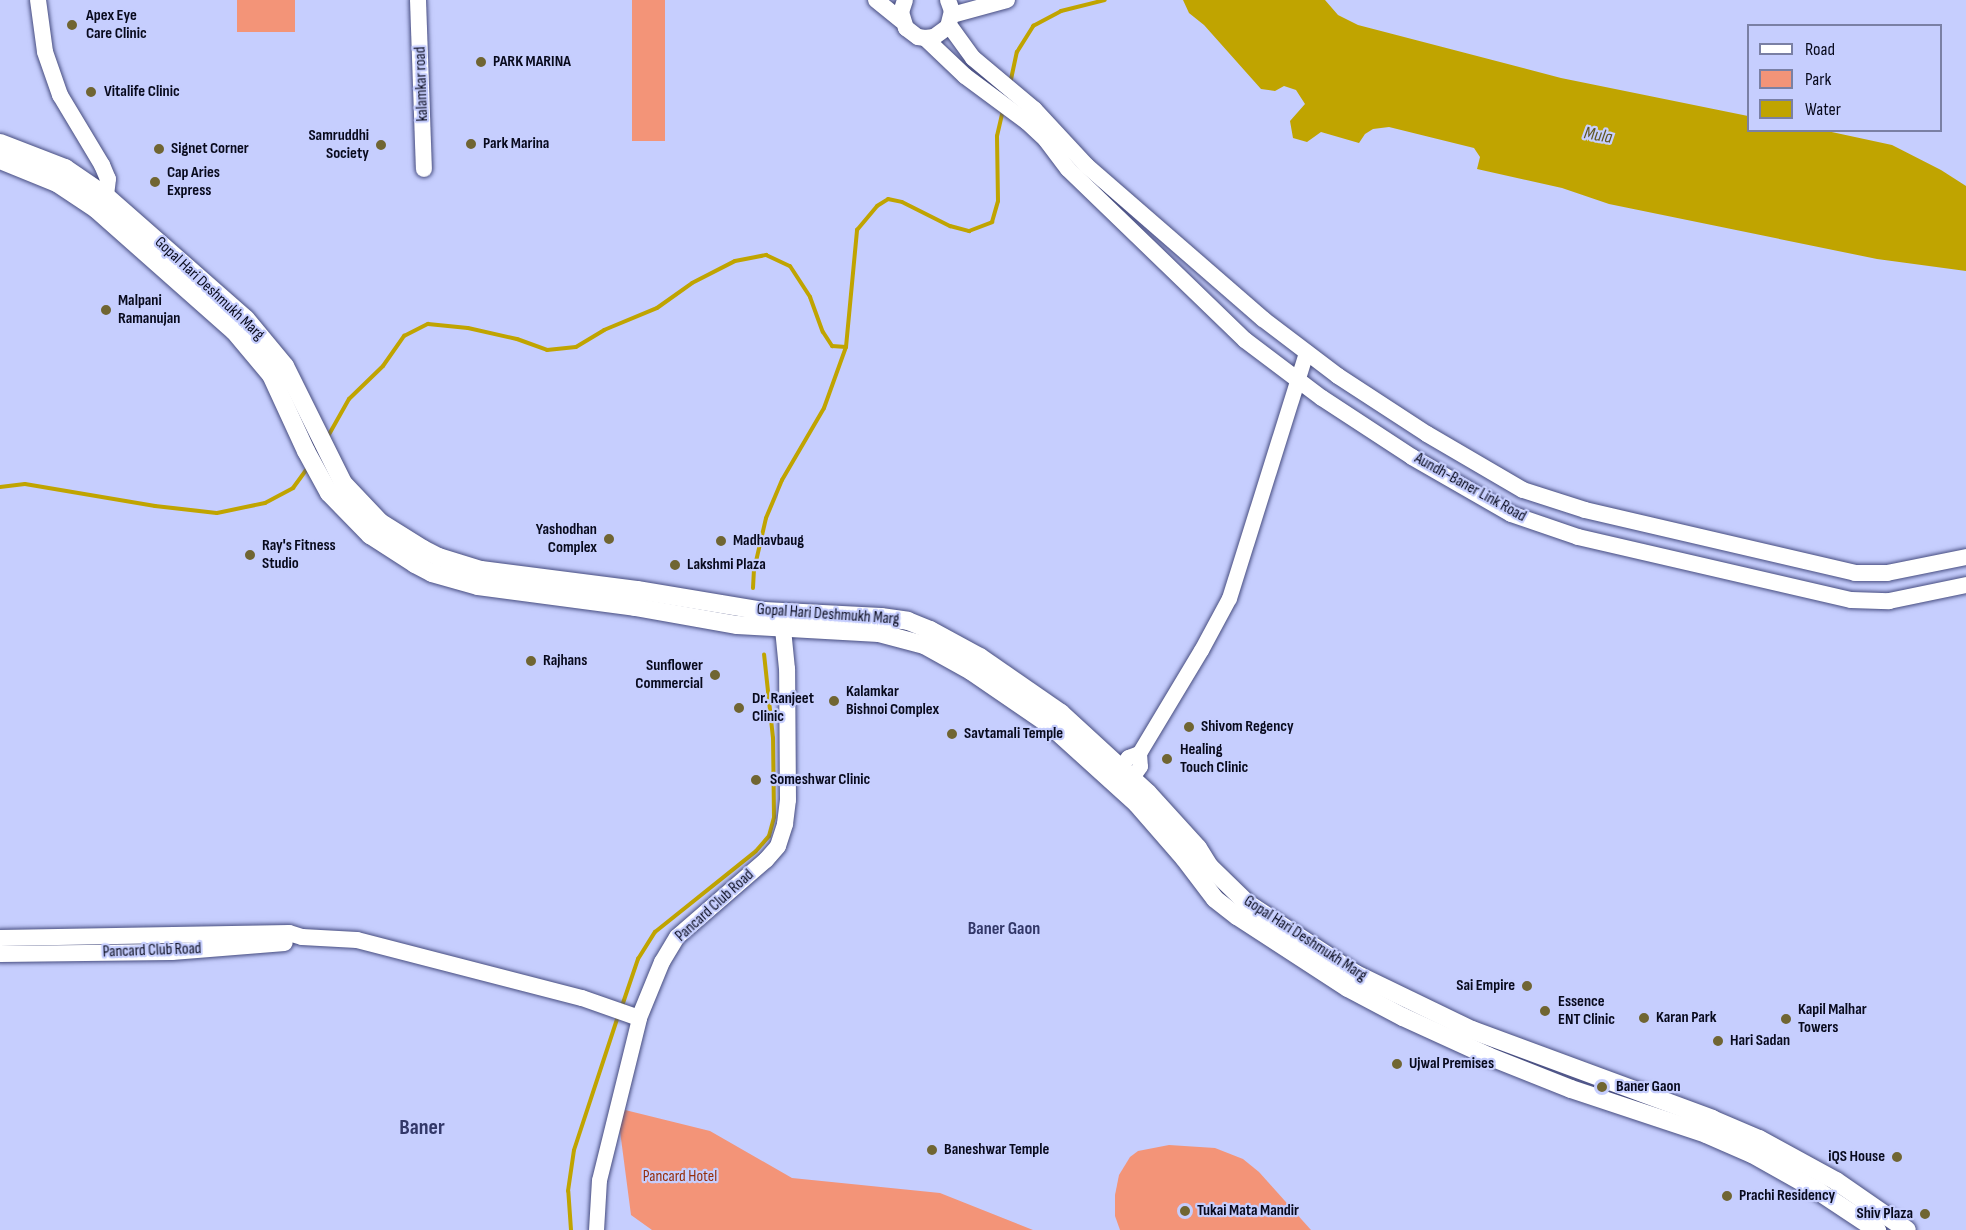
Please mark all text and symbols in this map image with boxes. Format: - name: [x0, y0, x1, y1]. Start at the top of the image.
- place label: Apex Eye Care Clinic: [86, 6, 147, 44]
- marker: Apex Eye Care Clinic: [63, 16, 81, 34]
- legend: [1747, 24, 1942, 132]
- text: Road: [1805, 39, 1835, 60]
- street label: kalamkar road: [411, 46, 433, 122]
- place label: PARK MARINA: [493, 52, 571, 72]
- marker: PARK MARINA: [474, 55, 488, 69]
- text: Park: [1805, 69, 1831, 90]
- place label: Vitalife Clinic: [104, 82, 180, 102]
- marker: Vitalife Clinic: [82, 83, 100, 101]
- text: Water: [1805, 99, 1841, 120]
- water label: Mula: [1582, 123, 1614, 149]
- place label: Samruddhi Society: [308, 126, 369, 164]
- place label: Park Marina: [483, 134, 549, 154]
- marker: Park Marina: [464, 137, 478, 151]
- marker: Samruddhi Society: [374, 138, 388, 152]
- place label: Signet Corner: [171, 139, 249, 159]
- marker: Signet Corner: [152, 142, 166, 156]
- place label: Cap Aries Express: [167, 163, 220, 201]
- marker: Cap Aries Express: [148, 175, 162, 189]
- street label: Gopal Hari Deshmukh Marg: [150, 233, 268, 345]
- place label: Malpani Ramanujan: [118, 291, 180, 329]
- marker: Malpani Ramanujan: [99, 303, 113, 317]
- street label: Aundh-Baner Link Road: [1411, 449, 1529, 527]
- place label: Yashodhan Complex: [536, 520, 597, 558]
- place label: Madhavbaug: [733, 531, 804, 551]
- marker: Yashodhan Complex: [602, 532, 616, 546]
- marker: Madhavbaug: [714, 534, 728, 548]
- place label: Ray's Fitness Studio: [262, 536, 336, 574]
- marker: Ray's Fitness Studio: [243, 548, 257, 562]
- place label: Lakshmi Plaza: [687, 555, 766, 575]
- marker: Lakshmi Plaza: [668, 558, 682, 572]
- street label: Gopal Hari Deshmukh Marg: [756, 600, 900, 630]
- place label: Rajhans: [543, 651, 587, 671]
- marker: Rajhans: [524, 654, 538, 668]
- place label: Sunflower Commercial: [635, 656, 703, 694]
- marker: Sunflower Commercial: [708, 668, 722, 682]
- place label: Kalamkar Bishnoi Complex: [846, 682, 939, 720]
- place label: Dr. Ranjeet Clinic: [752, 689, 814, 727]
- marker: Kalamkar Bishnoi Complex: [827, 694, 841, 708]
- marker: Dr. Ranjeet Clinic: [730, 699, 748, 717]
- place label: Shivom Regency: [1201, 717, 1294, 737]
- marker: Shivom Regency: [1182, 720, 1196, 734]
- place label: Savtamali Temple: [964, 724, 1063, 744]
- marker: Savtamali Temple: [945, 727, 959, 741]
- place label: Healing Touch Clinic: [1180, 740, 1248, 778]
- marker: Healing Touch Clinic: [1158, 750, 1176, 768]
- place label: Someshwar Clinic: [770, 770, 870, 790]
- marker: Someshwar Clinic: [747, 771, 765, 789]
- street label: Pancard Club Road: [672, 866, 758, 946]
- street label: Gopal Hari Deshmukh Marg: [1240, 892, 1370, 986]
- district label: Baner Gaon: [968, 918, 1040, 940]
- street label: Pancard Club Road: [102, 940, 202, 962]
- place label: Sai Empire: [1456, 976, 1515, 996]
- marker: Sai Empire: [1520, 979, 1534, 993]
- place label: Essence ENT Clinic: [1558, 992, 1615, 1030]
- place label: Kapil Malhar Towers: [1798, 1000, 1867, 1038]
- marker: Essence ENT Clinic: [1536, 1002, 1554, 1020]
- place label: Karan Park: [1656, 1008, 1716, 1028]
- marker: Karan Park: [1637, 1011, 1651, 1025]
- marker: Kapil Malhar Towers: [1779, 1012, 1793, 1026]
- place label: Hari Sadan: [1730, 1031, 1790, 1051]
- marker: Hari Sadan: [1711, 1034, 1725, 1048]
- place label: Ujwal Premises: [1409, 1054, 1494, 1074]
- marker: Ujwal Premises: [1390, 1057, 1404, 1071]
- place label: Baner Gaon: [1616, 1077, 1681, 1097]
- marker: Baner Gaon: [1593, 1078, 1611, 1096]
- district label: Baner: [399, 1115, 445, 1141]
- place label: Baneshwar Temple: [944, 1140, 1049, 1160]
- marker: Baneshwar Temple: [925, 1143, 939, 1157]
- place label: iQS House: [1828, 1147, 1885, 1167]
- marker: iQS House: [1890, 1150, 1904, 1164]
- park label: Pancard Hotel: [643, 1167, 717, 1187]
- place label: Prachi Residency: [1739, 1186, 1835, 1206]
- marker: Prachi Residency: [1720, 1189, 1734, 1203]
- place label: Tukai Mata Mandir: [1197, 1201, 1299, 1221]
- marker: Tukai Mata Mandir: [1178, 1204, 1192, 1218]
- place label: Shiv Plaza: [1857, 1204, 1913, 1224]
- marker: Shiv Plaza: [1918, 1207, 1932, 1221]

